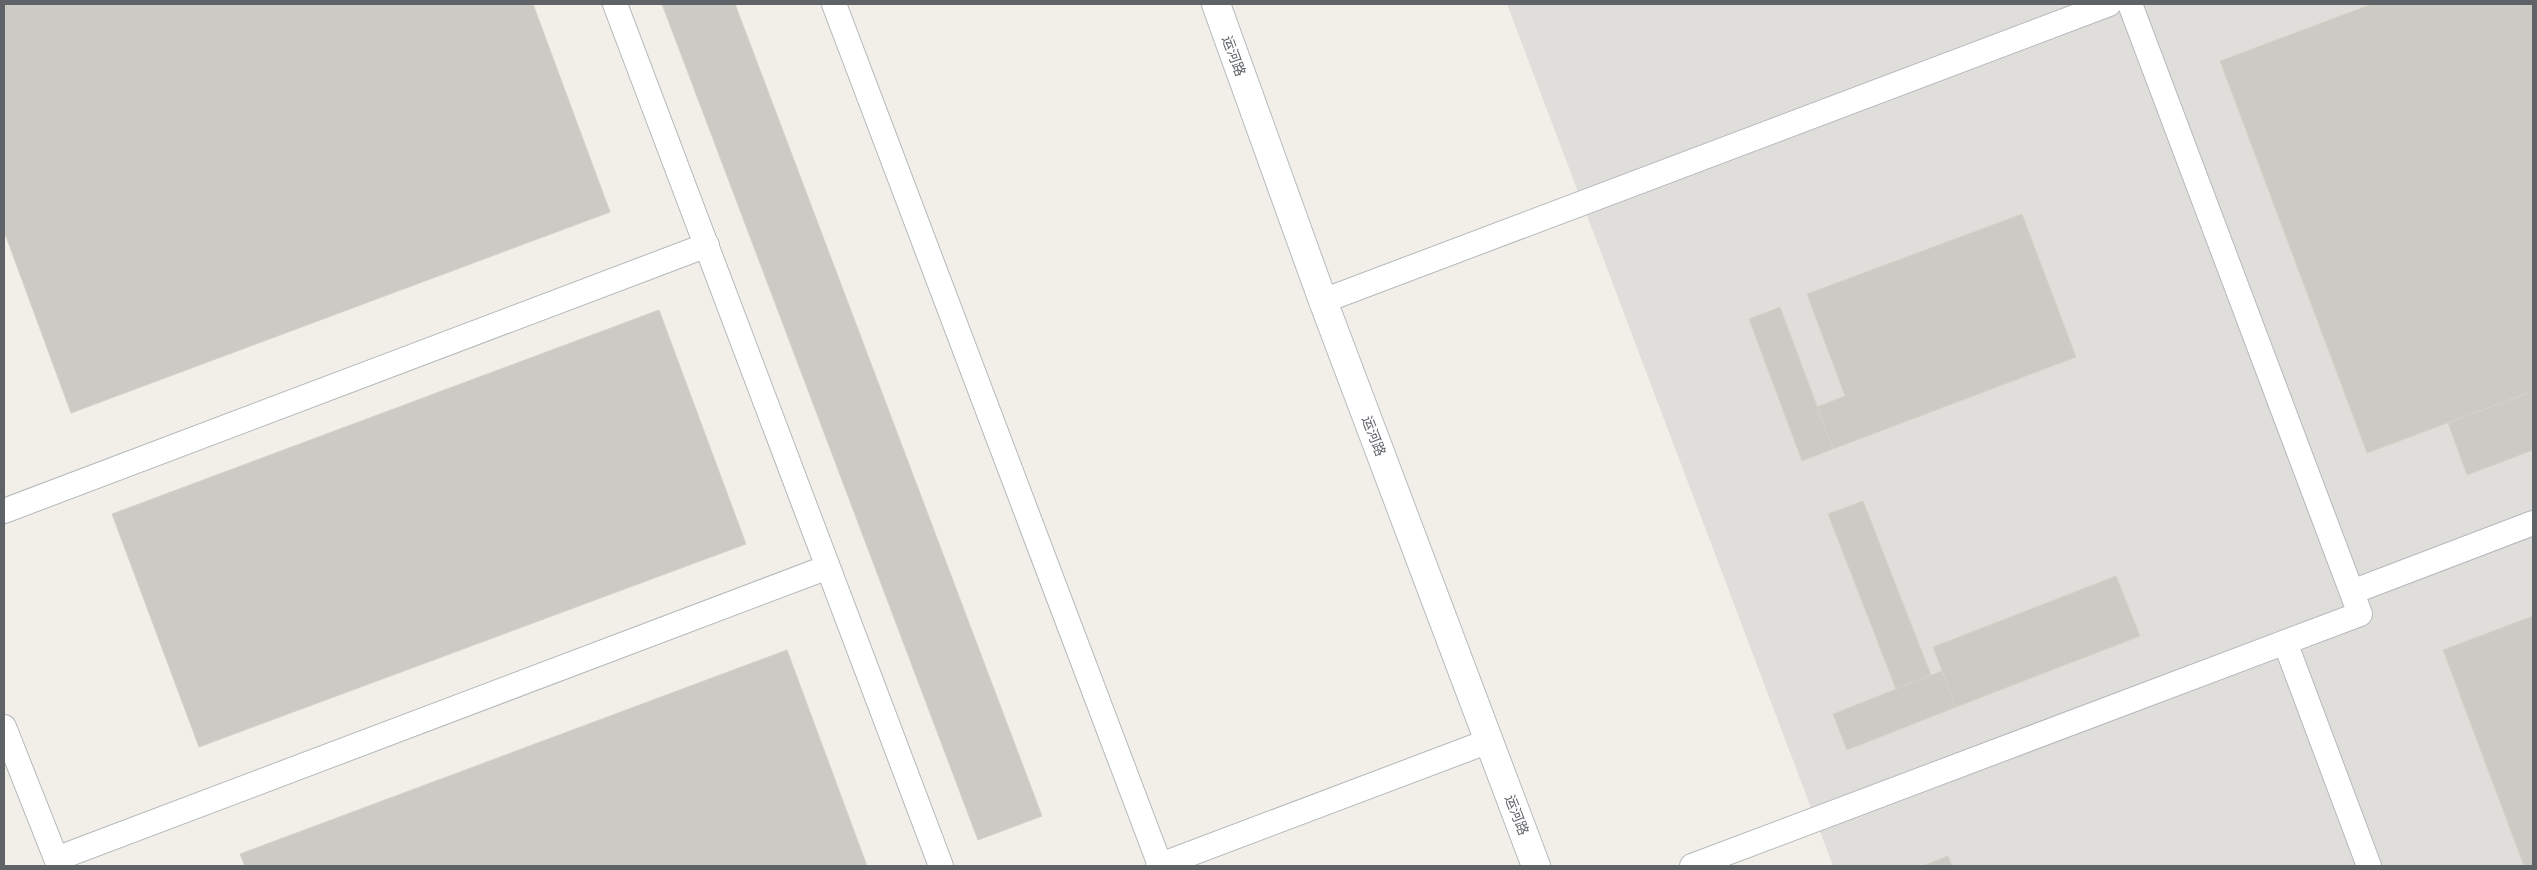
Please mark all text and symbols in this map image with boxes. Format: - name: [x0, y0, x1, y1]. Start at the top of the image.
- street label: 运河路: [1217, 33, 1250, 79]
- street label: 运河路: [1357, 413, 1390, 459]
- street label: 运河路: [1500, 792, 1533, 838]

